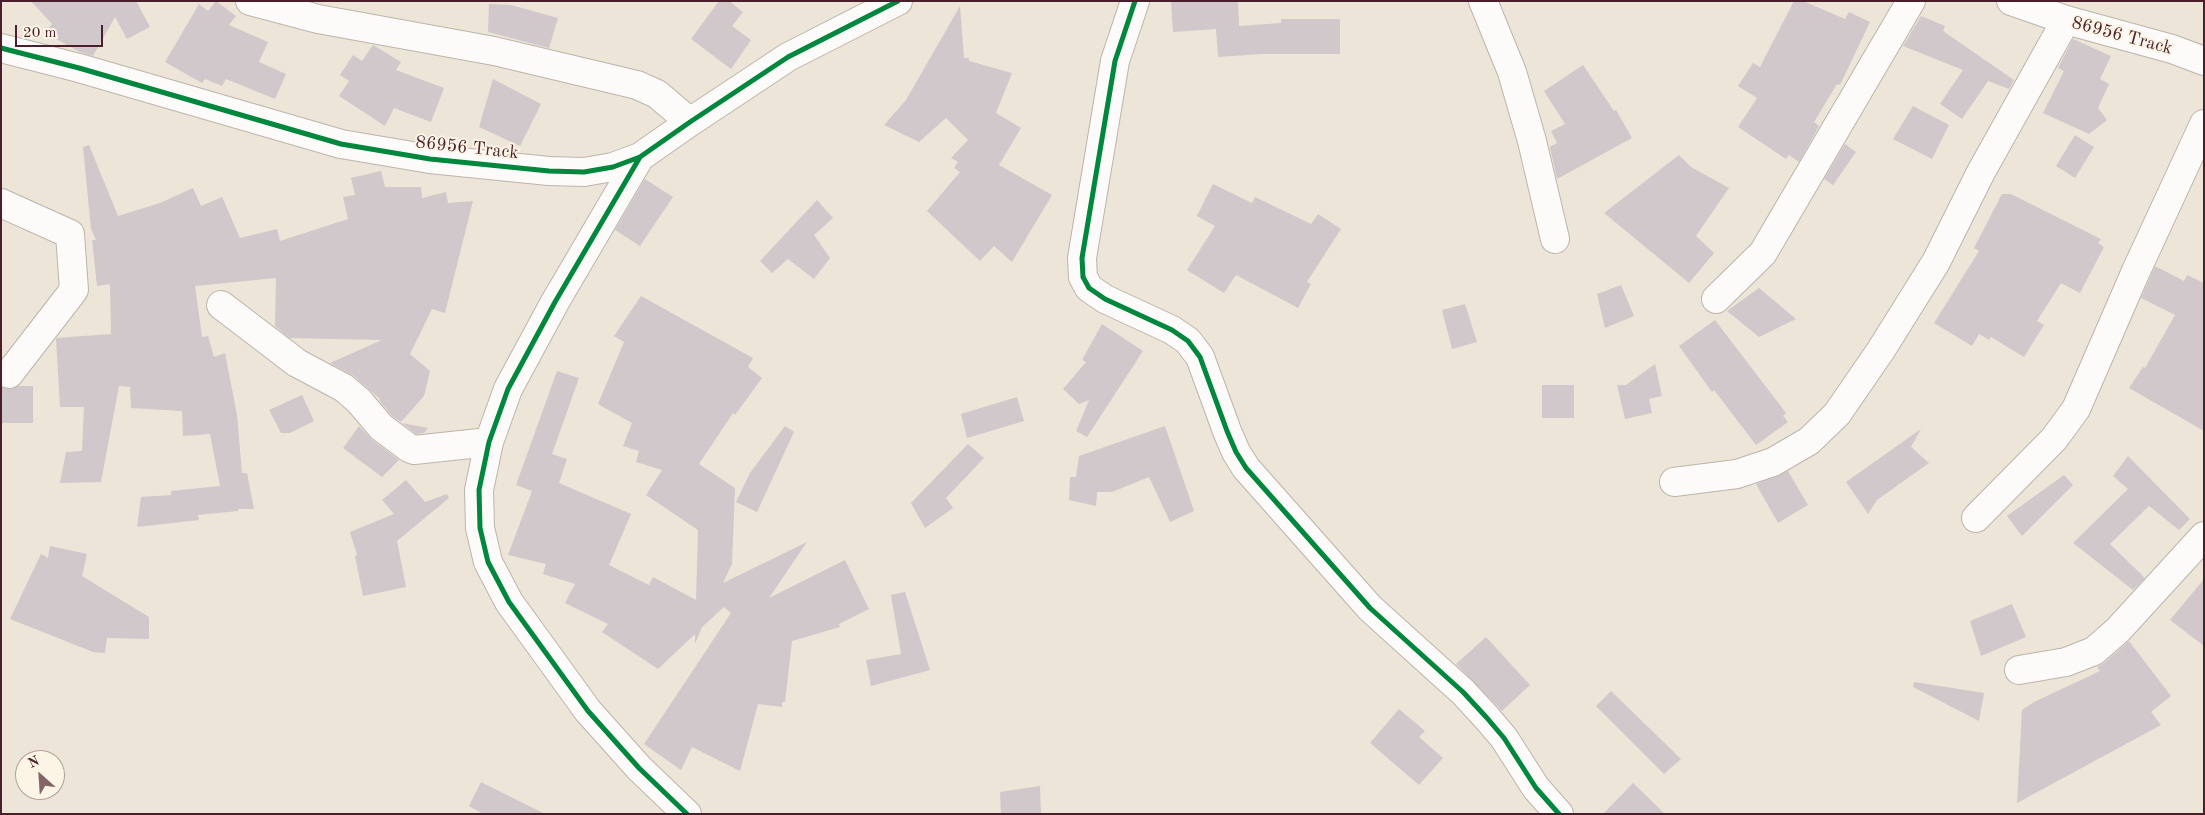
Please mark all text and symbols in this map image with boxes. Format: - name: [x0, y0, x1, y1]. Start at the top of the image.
- street label: 86956 Track: [2069, 12, 2175, 60]
- scale bar: [18, 15, 105, 47]
- text: 20 m: [23, 26, 57, 41]
- street label: 86956 Track: [414, 132, 520, 164]
- north arrow: [15, 750, 65, 800]
- text: N: [26, 754, 42, 771]

